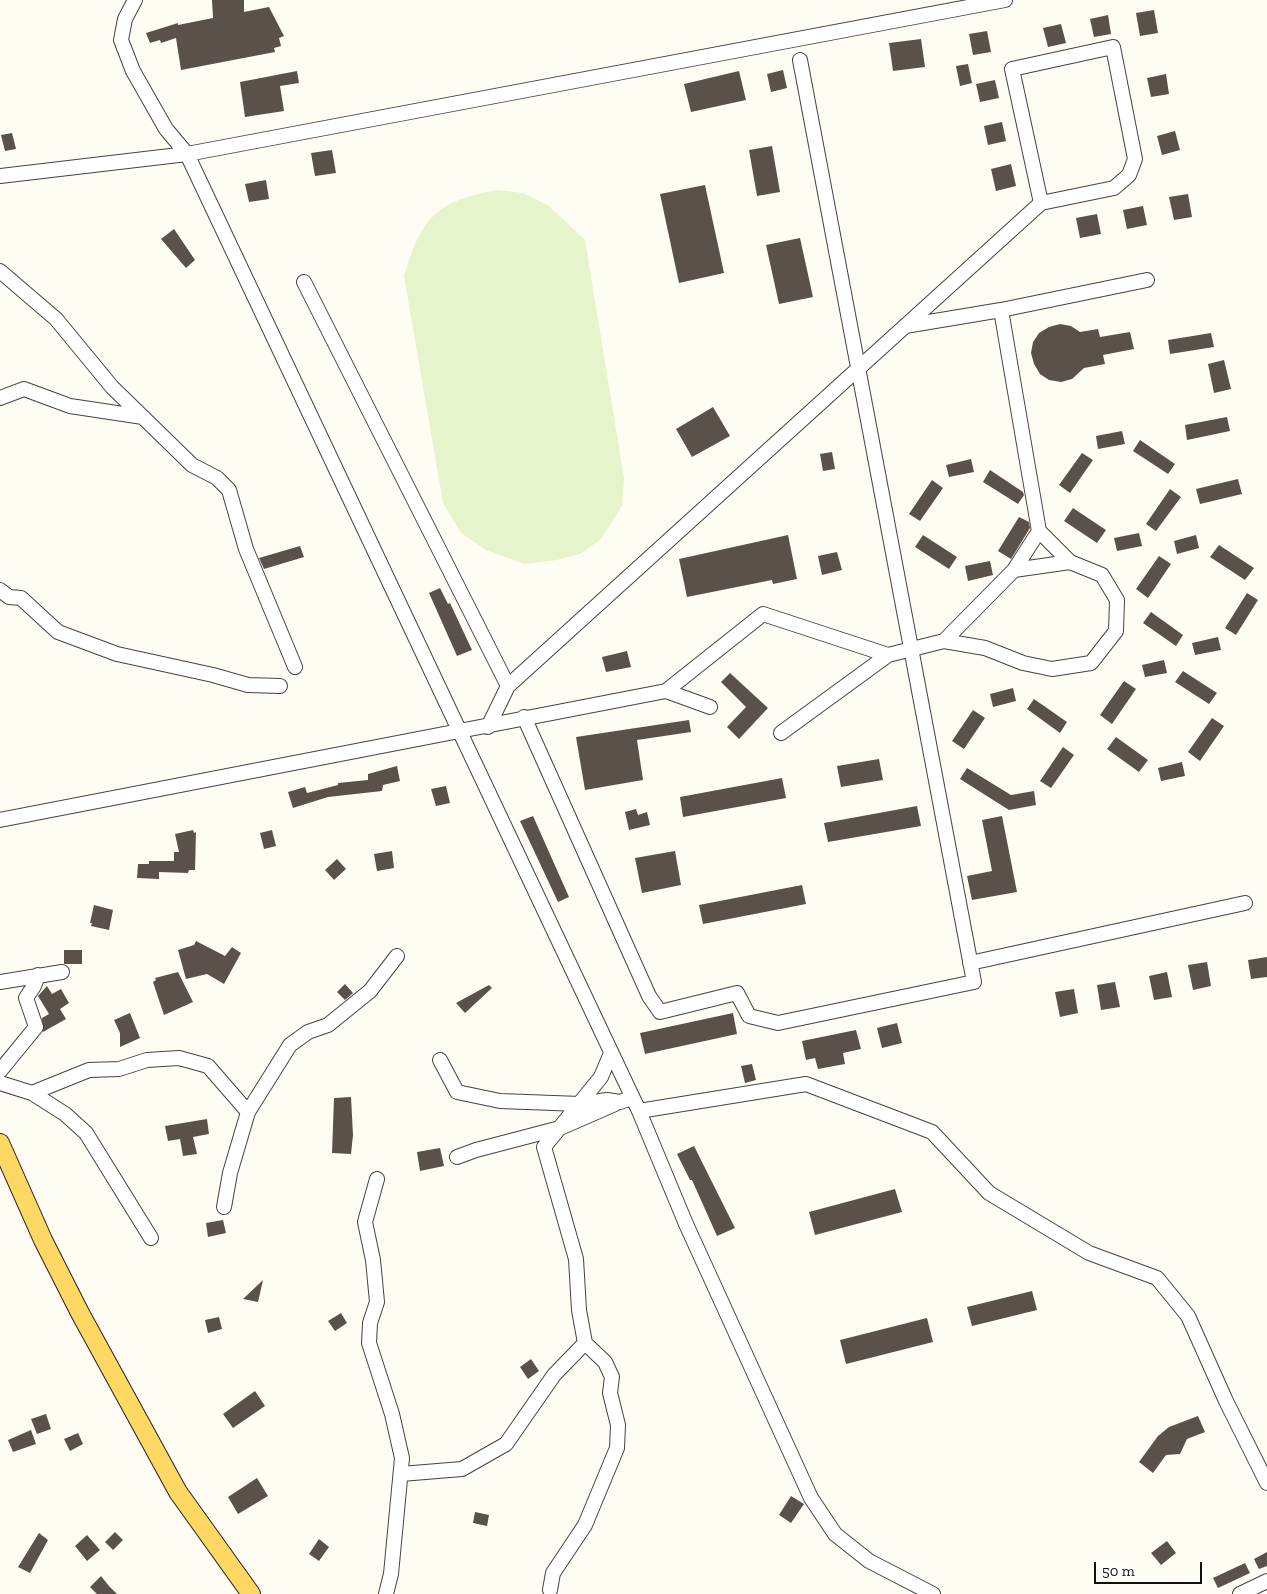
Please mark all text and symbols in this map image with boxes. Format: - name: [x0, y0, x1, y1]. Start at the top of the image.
- scale bar: [1097, 1552, 1204, 1584]
- text: 50 m: [1102, 1562, 1135, 1580]

